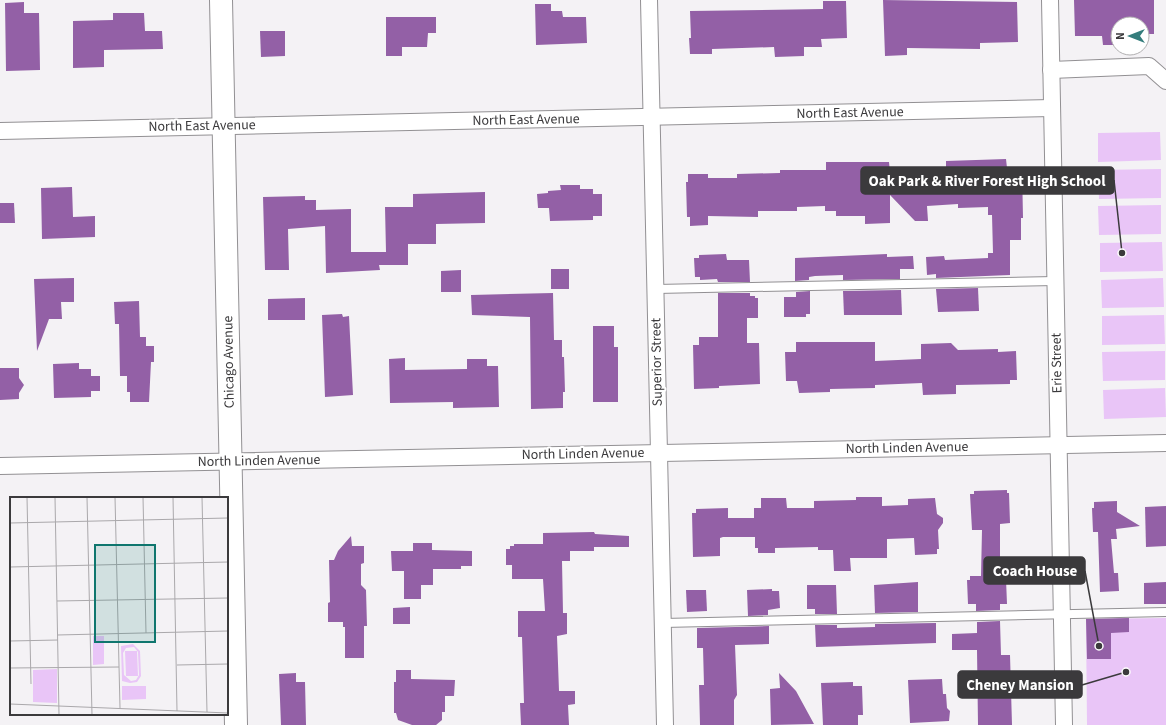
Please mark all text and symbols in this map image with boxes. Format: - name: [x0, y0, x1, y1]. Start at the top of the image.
- north arrow: [1110, 16, 1150, 56]
- text: N: [1113, 32, 1128, 40]
- street label: North East Avenue: [796, 102, 904, 124]
- street label: North East Avenue: [472, 109, 580, 131]
- street label: North East Avenue: [148, 115, 256, 137]
- callout: Oak Park & River Forest High School: [861, 167, 1114, 194]
- text: Oak Park & River Forest High School: [868, 171, 1106, 192]
- street label: Chicago Avenue: [218, 315, 240, 409]
- street label: Superior Street: [646, 317, 668, 406]
- street label: Erie Street: [1046, 332, 1068, 393]
- street label: North Linden Avenue: [845, 437, 969, 459]
- street label: North Linden Avenue: [521, 443, 645, 465]
- street label: North Linden Avenue: [197, 450, 321, 472]
- inset map: [10, 497, 228, 715]
- callout: Coach House: [984, 557, 1085, 584]
- text: Coach House: [993, 561, 1078, 582]
- callout: Cheney Mansion: [958, 671, 1082, 698]
- text: Cheney Mansion: [966, 675, 1074, 696]

